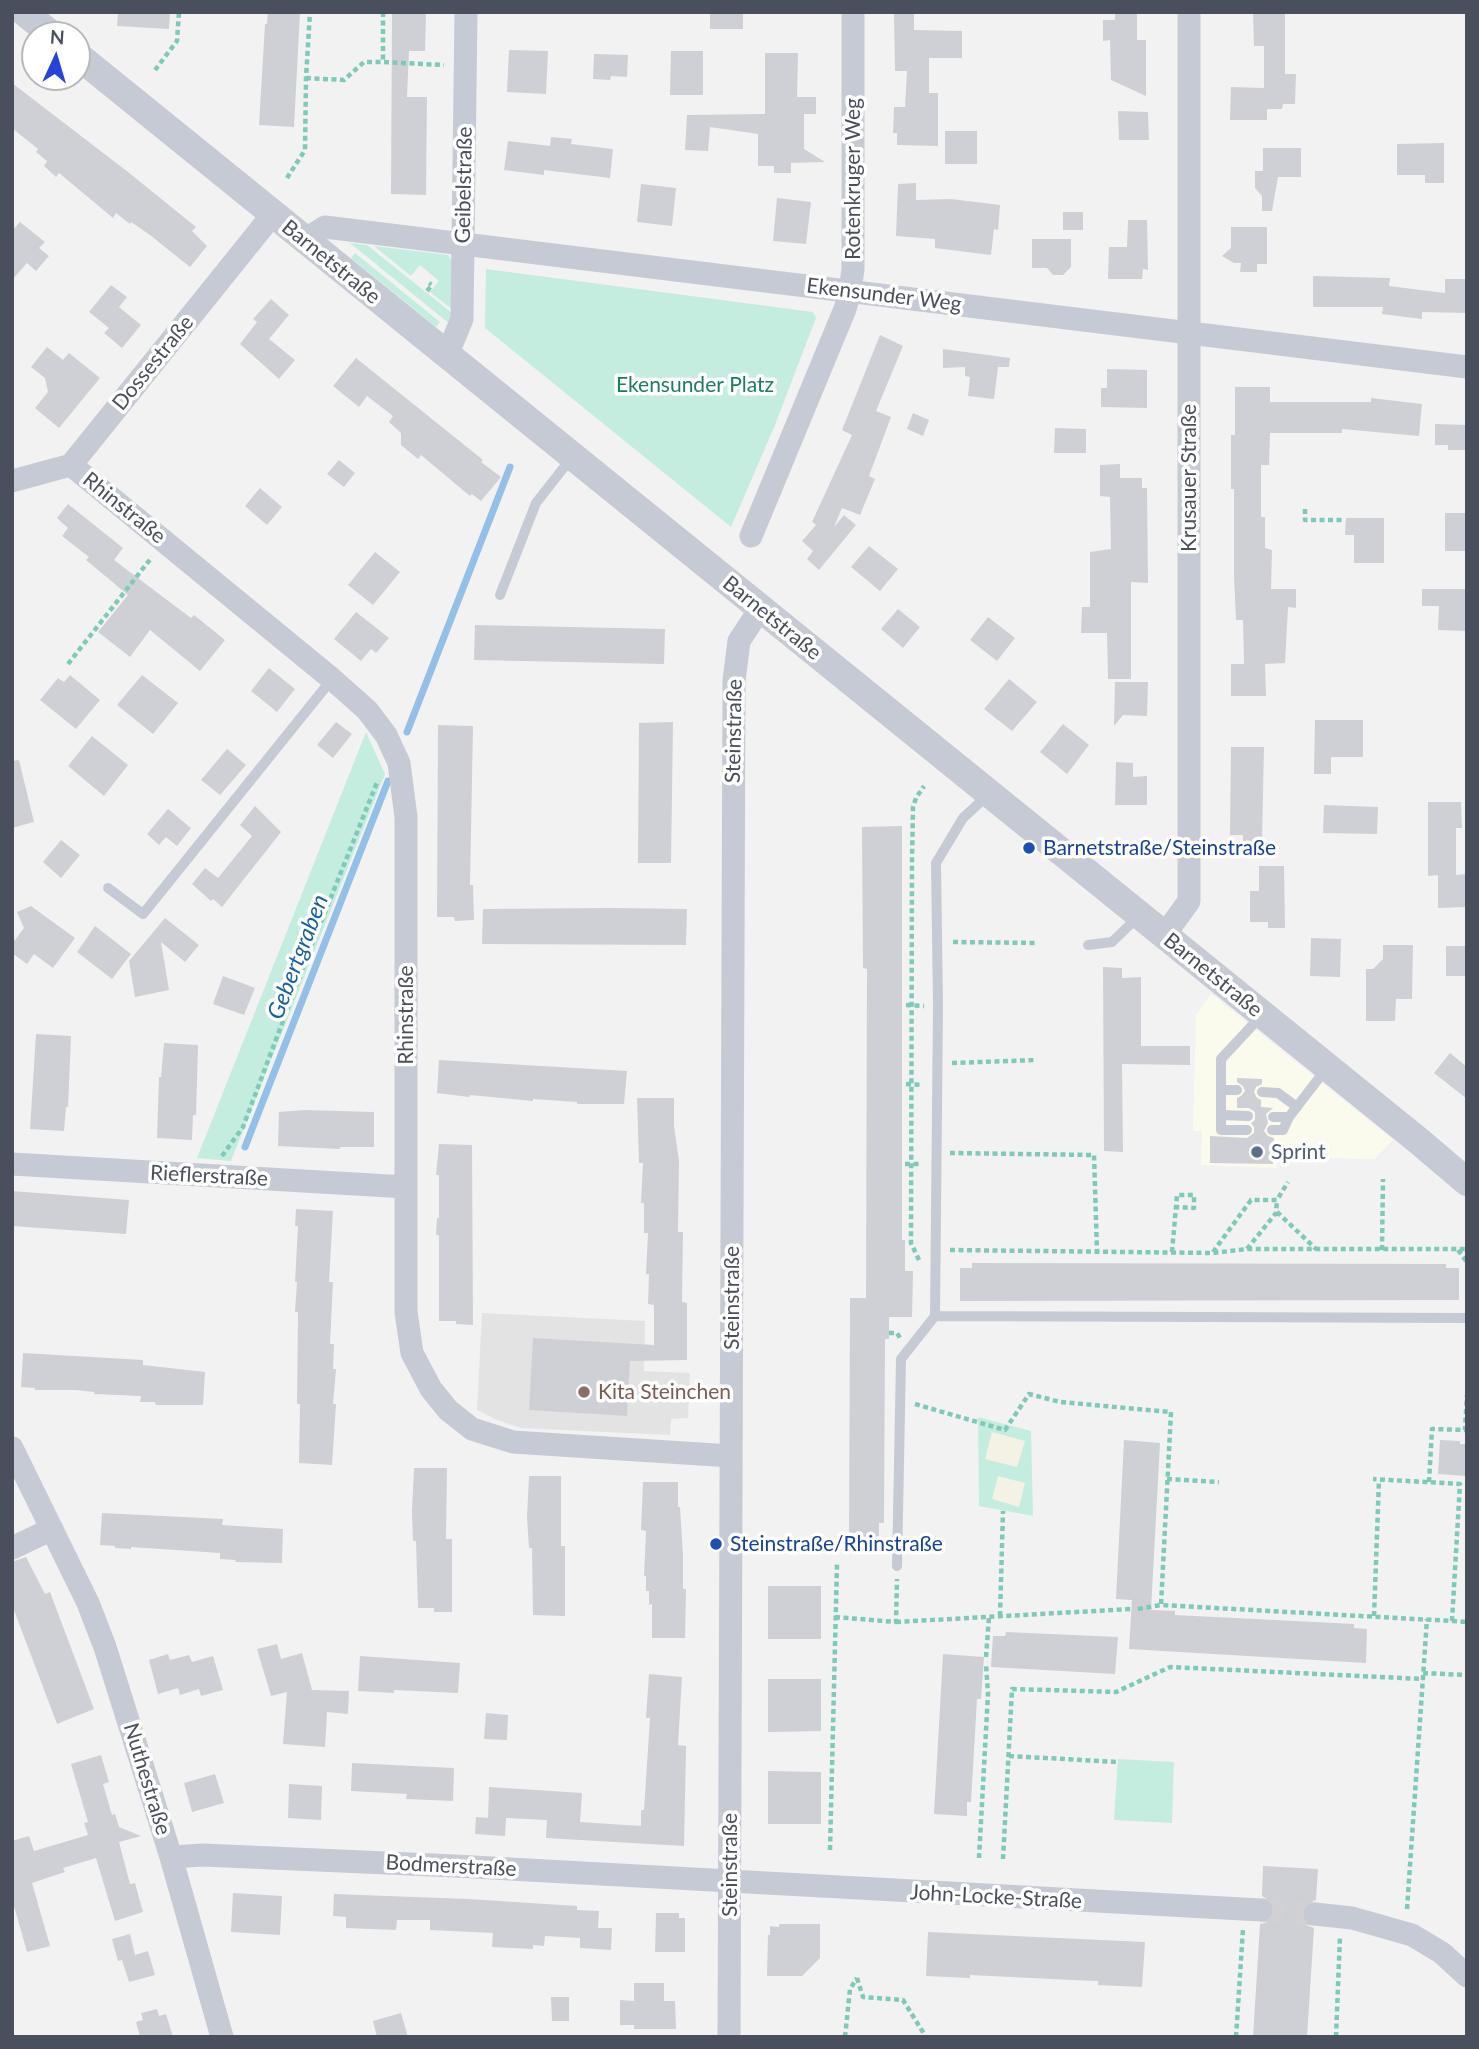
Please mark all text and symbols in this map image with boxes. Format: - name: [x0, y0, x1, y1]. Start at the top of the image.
- north arrow: [21, 21, 91, 91]
- text: N: [49, 25, 65, 49]
- street label: Rotenkruger Weg: [840, 98, 866, 260]
- street label: Geibelstraße: [450, 126, 478, 244]
- street label: Barnetstraße: [277, 215, 385, 309]
- street label: Ekensunder Weg: [805, 273, 963, 317]
- street label: Dossestraße: [107, 310, 199, 416]
- park label: Ekensunder Platz: [616, 372, 774, 398]
- street label: Krusauer Straße: [1176, 404, 1202, 552]
- street label: Rhinstraße: [77, 467, 171, 549]
- street label: Barnetstraße: [718, 571, 826, 665]
- street label: Steinstraße: [720, 679, 748, 783]
- place label: Barnetstraße/Steinstraße: [1043, 835, 1276, 861]
- marker: Barnetstraße/Steinstraße: [1021, 840, 1037, 856]
- water label: Gebertgraben: [262, 891, 334, 1023]
- street label: Barnetstraße: [1159, 928, 1267, 1022]
- street label: Rhinstraße: [393, 965, 419, 1065]
- place label: Sprint: [1271, 1139, 1326, 1165]
- marker: Sprint: [1249, 1144, 1265, 1160]
- street label: Rieflerstraße: [149, 1160, 269, 1192]
- street label: Steinstraße: [719, 1246, 745, 1350]
- place label: Kita Steinchen: [598, 1379, 731, 1405]
- marker: Kita Steinchen: [576, 1384, 592, 1400]
- place label: Steinstraße/Rhinstraße: [730, 1531, 943, 1557]
- marker: Steinstraße/Rhinstraße: [708, 1536, 724, 1552]
- street label: Nuthestraße: [118, 1720, 176, 1838]
- street label: Steinstraße: [717, 1813, 743, 1917]
- street label: Bodmerstraße: [385, 1850, 517, 1882]
- street label: John-Locke-Straße: [909, 1880, 1083, 1914]

